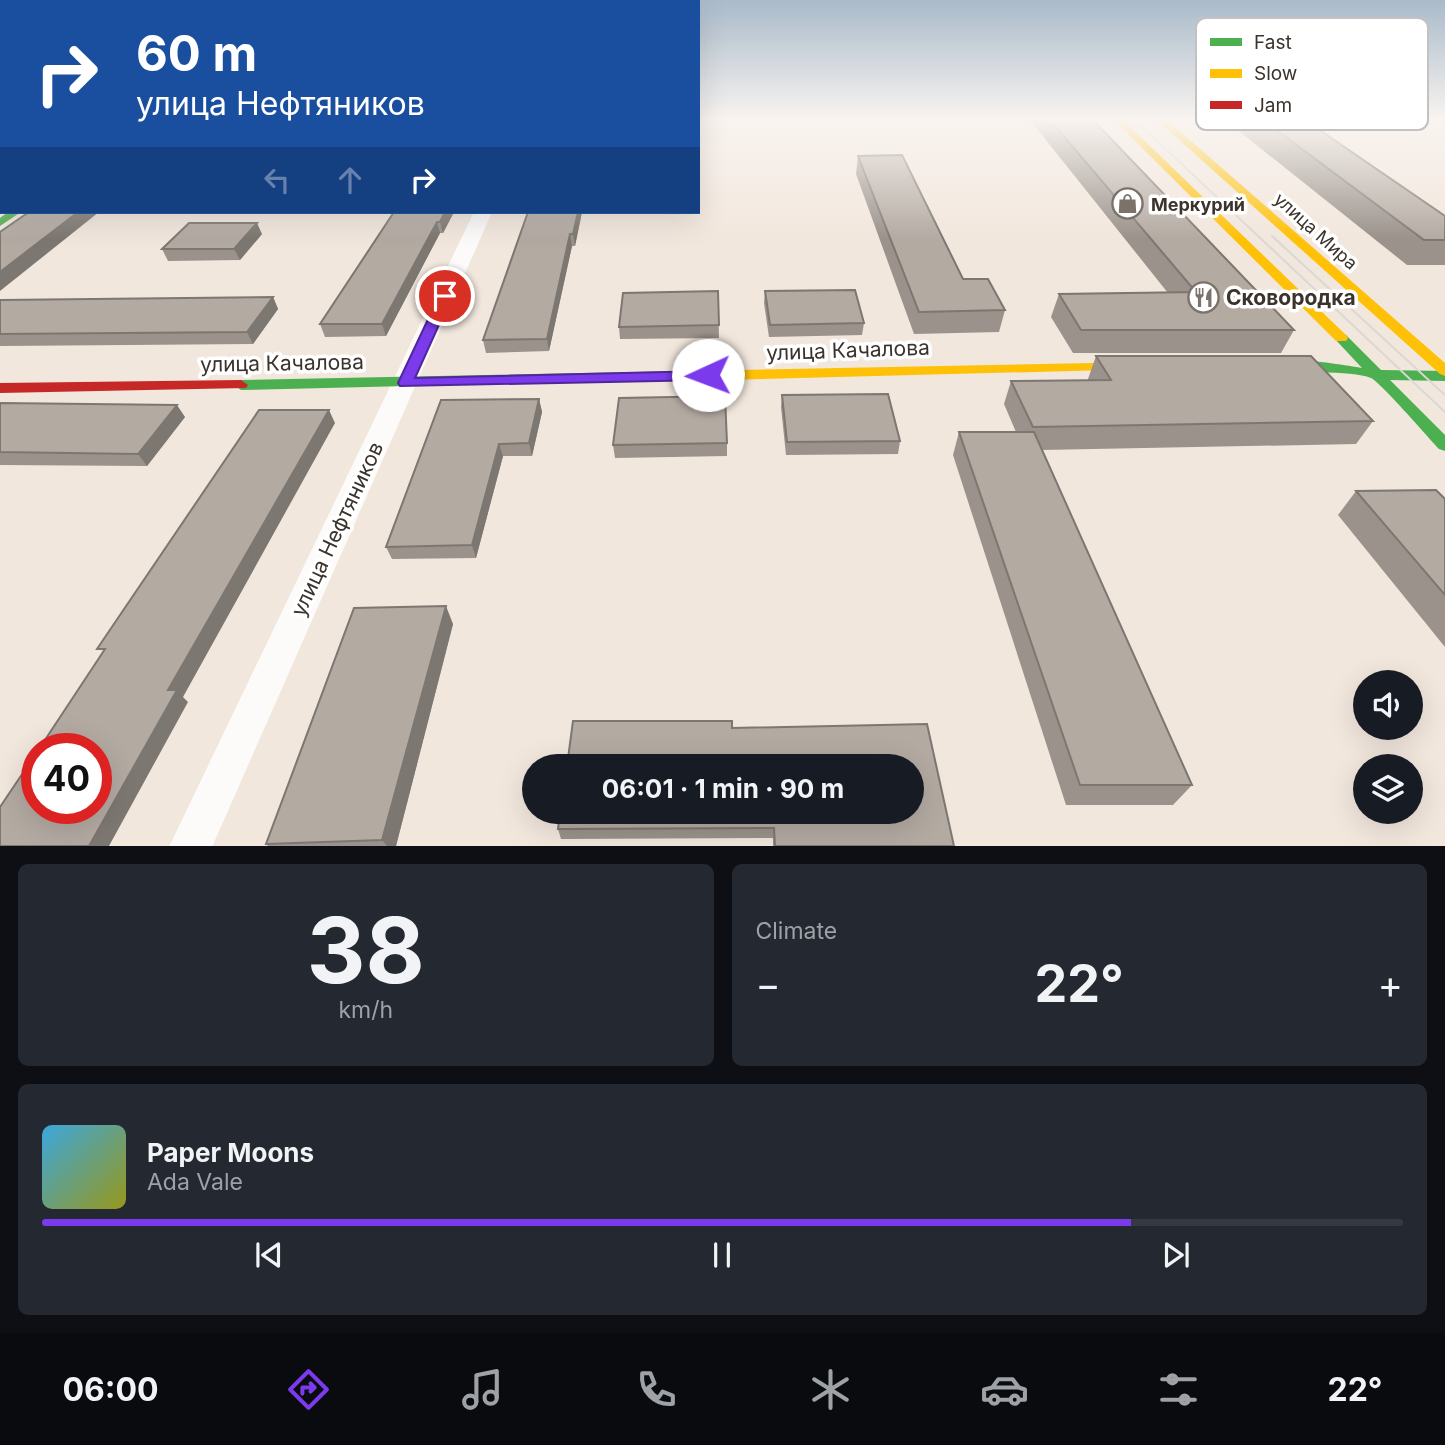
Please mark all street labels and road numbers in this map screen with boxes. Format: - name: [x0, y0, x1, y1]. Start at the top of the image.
- street label: улица Мира: [1270, 188, 1362, 274]
- street label: улица Качалова: [766, 335, 930, 365]
- street label: улица Качалова: [200, 349, 364, 377]
- street label: улица Нефтяников: [286, 438, 388, 620]

